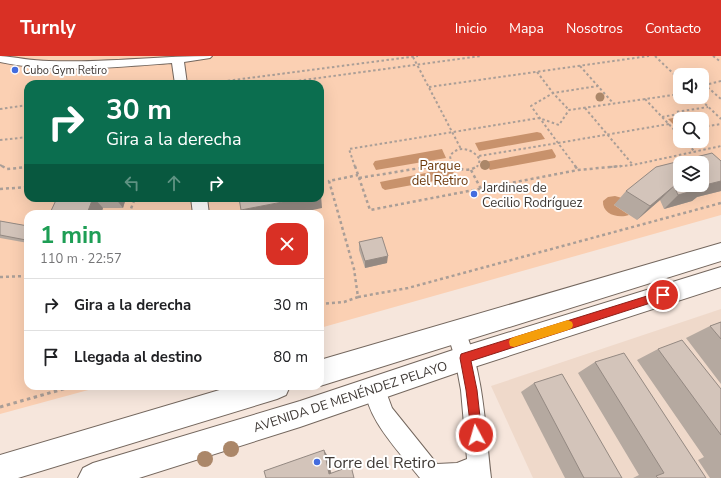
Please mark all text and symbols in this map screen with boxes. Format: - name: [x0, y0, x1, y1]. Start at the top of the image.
- text: Turnly: [20, 15, 76, 41]
- text: Inicio: [455, 19, 487, 38]
- text: Mapa: [509, 19, 544, 38]
- text: Nosotros: [566, 19, 623, 38]
- text: Contacto: [645, 19, 701, 38]
- place label: Cubo Gym Retiro: [23, 63, 107, 78]
- marker: Cubo Gym Retiro: [10, 65, 20, 75]
- map controls: [673, 68, 709, 192]
- button: sound: [673, 68, 709, 104]
- text: 30 m: [106, 91, 172, 129]
- icon: right: [40, 96, 92, 148]
- button: search: [673, 112, 709, 148]
- text: Gira a la derecha: [106, 127, 242, 151]
- button: layers: [673, 156, 709, 192]
- park label: Parque del Retiro: [412, 157, 468, 190]
- icon: left: [121, 172, 143, 194]
- icon: ahead: [163, 172, 185, 194]
- icon: right: [205, 172, 227, 194]
- place label: Jardines de Cecilio Rodríguez: [481, 179, 583, 212]
- marker: Jardines de Cecilio Rodríguez: [469, 189, 479, 199]
- text: 1 min: [40, 219, 102, 251]
- button: close: [266, 223, 308, 265]
- text: 110 m · 22:57: [40, 250, 122, 268]
- pin: [646, 278, 680, 312]
- icon: arrive: [652, 284, 674, 306]
- icon: right: [40, 294, 62, 316]
- text: Gira a la derecha: [74, 295, 191, 315]
- text: 30 m: [273, 295, 308, 315]
- icon: arrive: [40, 346, 62, 368]
- text: Llegada al destino: [74, 347, 202, 367]
- text: 80 m: [273, 347, 308, 367]
- street label: AVENIDA DE MENÉNDEZ PELAYO: [251, 356, 450, 437]
- position arrow: [455, 414, 497, 456]
- place label: Torre del Retiro: [325, 452, 436, 474]
- marker: Torre del Retiro: [312, 457, 322, 467]

